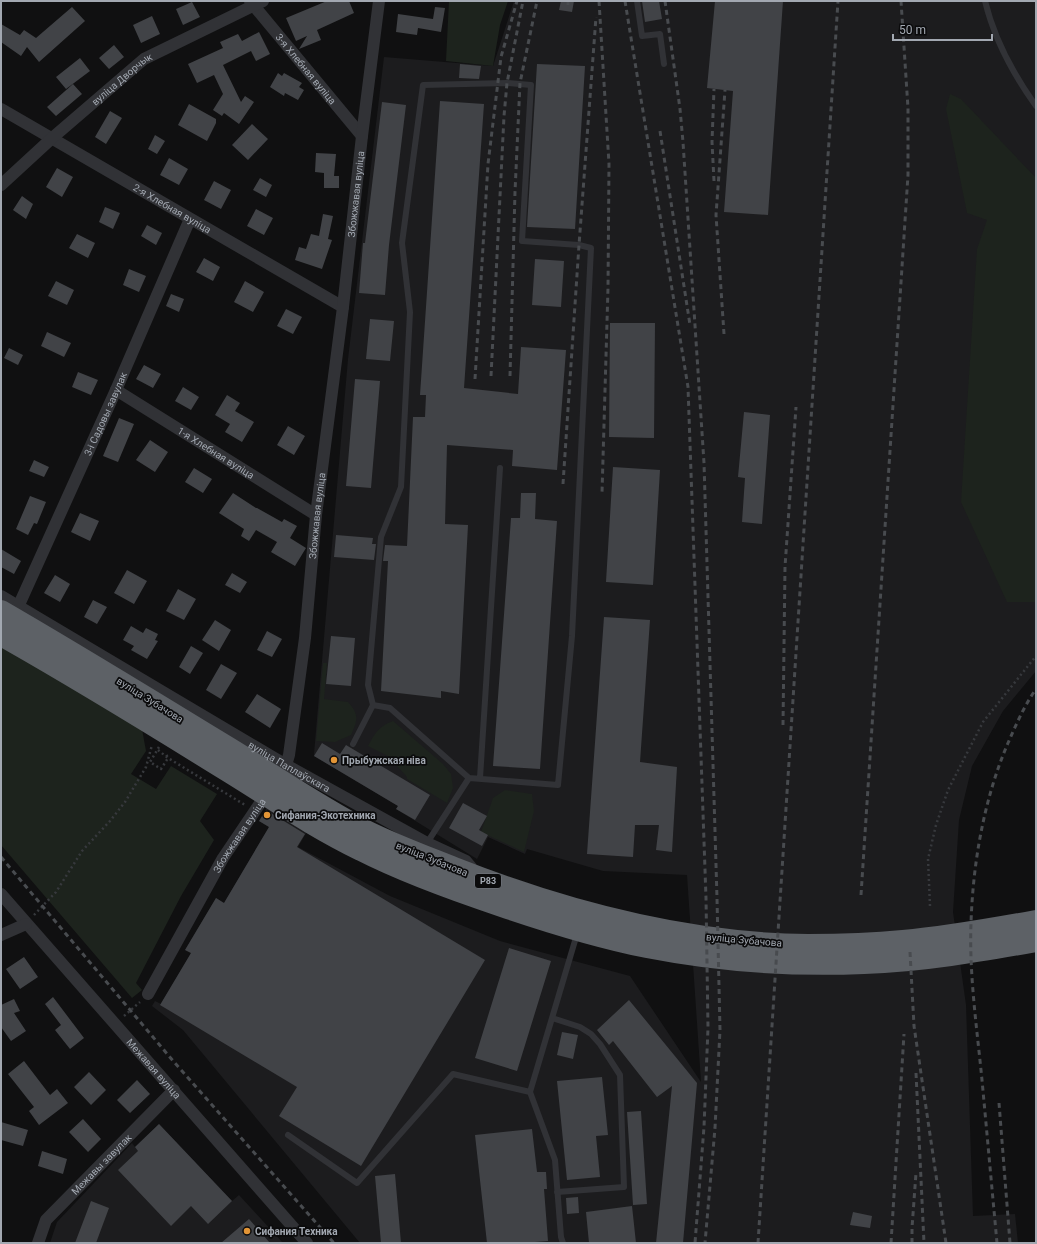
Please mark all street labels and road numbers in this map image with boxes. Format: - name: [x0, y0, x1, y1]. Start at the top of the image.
- street label: 3-я Хлебная вуліца: [274, 31, 339, 106]
- street label: вуліца Дворчык: [89, 50, 154, 107]
- street label: Збожжавая вуліца: [345, 150, 366, 238]
- street label: 2-я Хлебная вуліца: [131, 181, 213, 235]
- street label: 3-і Садовы завулак: [82, 370, 129, 457]
- street label: 1-я Хлебная вуліца: [176, 424, 256, 481]
- street label: Збожжавая вуліца: [307, 472, 327, 559]
- street label: вуліца Зубачова: [115, 675, 185, 725]
- street label: вуліца Паплаўскага: [247, 739, 332, 794]
- street label: Збожжавая вуліца: [211, 796, 267, 874]
- street label: вуліца Зубачова: [395, 840, 469, 878]
- road number: Р83: [475, 874, 501, 888]
- street label: вуліца Зубачова: [706, 931, 782, 949]
- street label: Межавая вуліца: [125, 1036, 183, 1101]
- street label: Межавы завулак: [69, 1131, 134, 1197]

